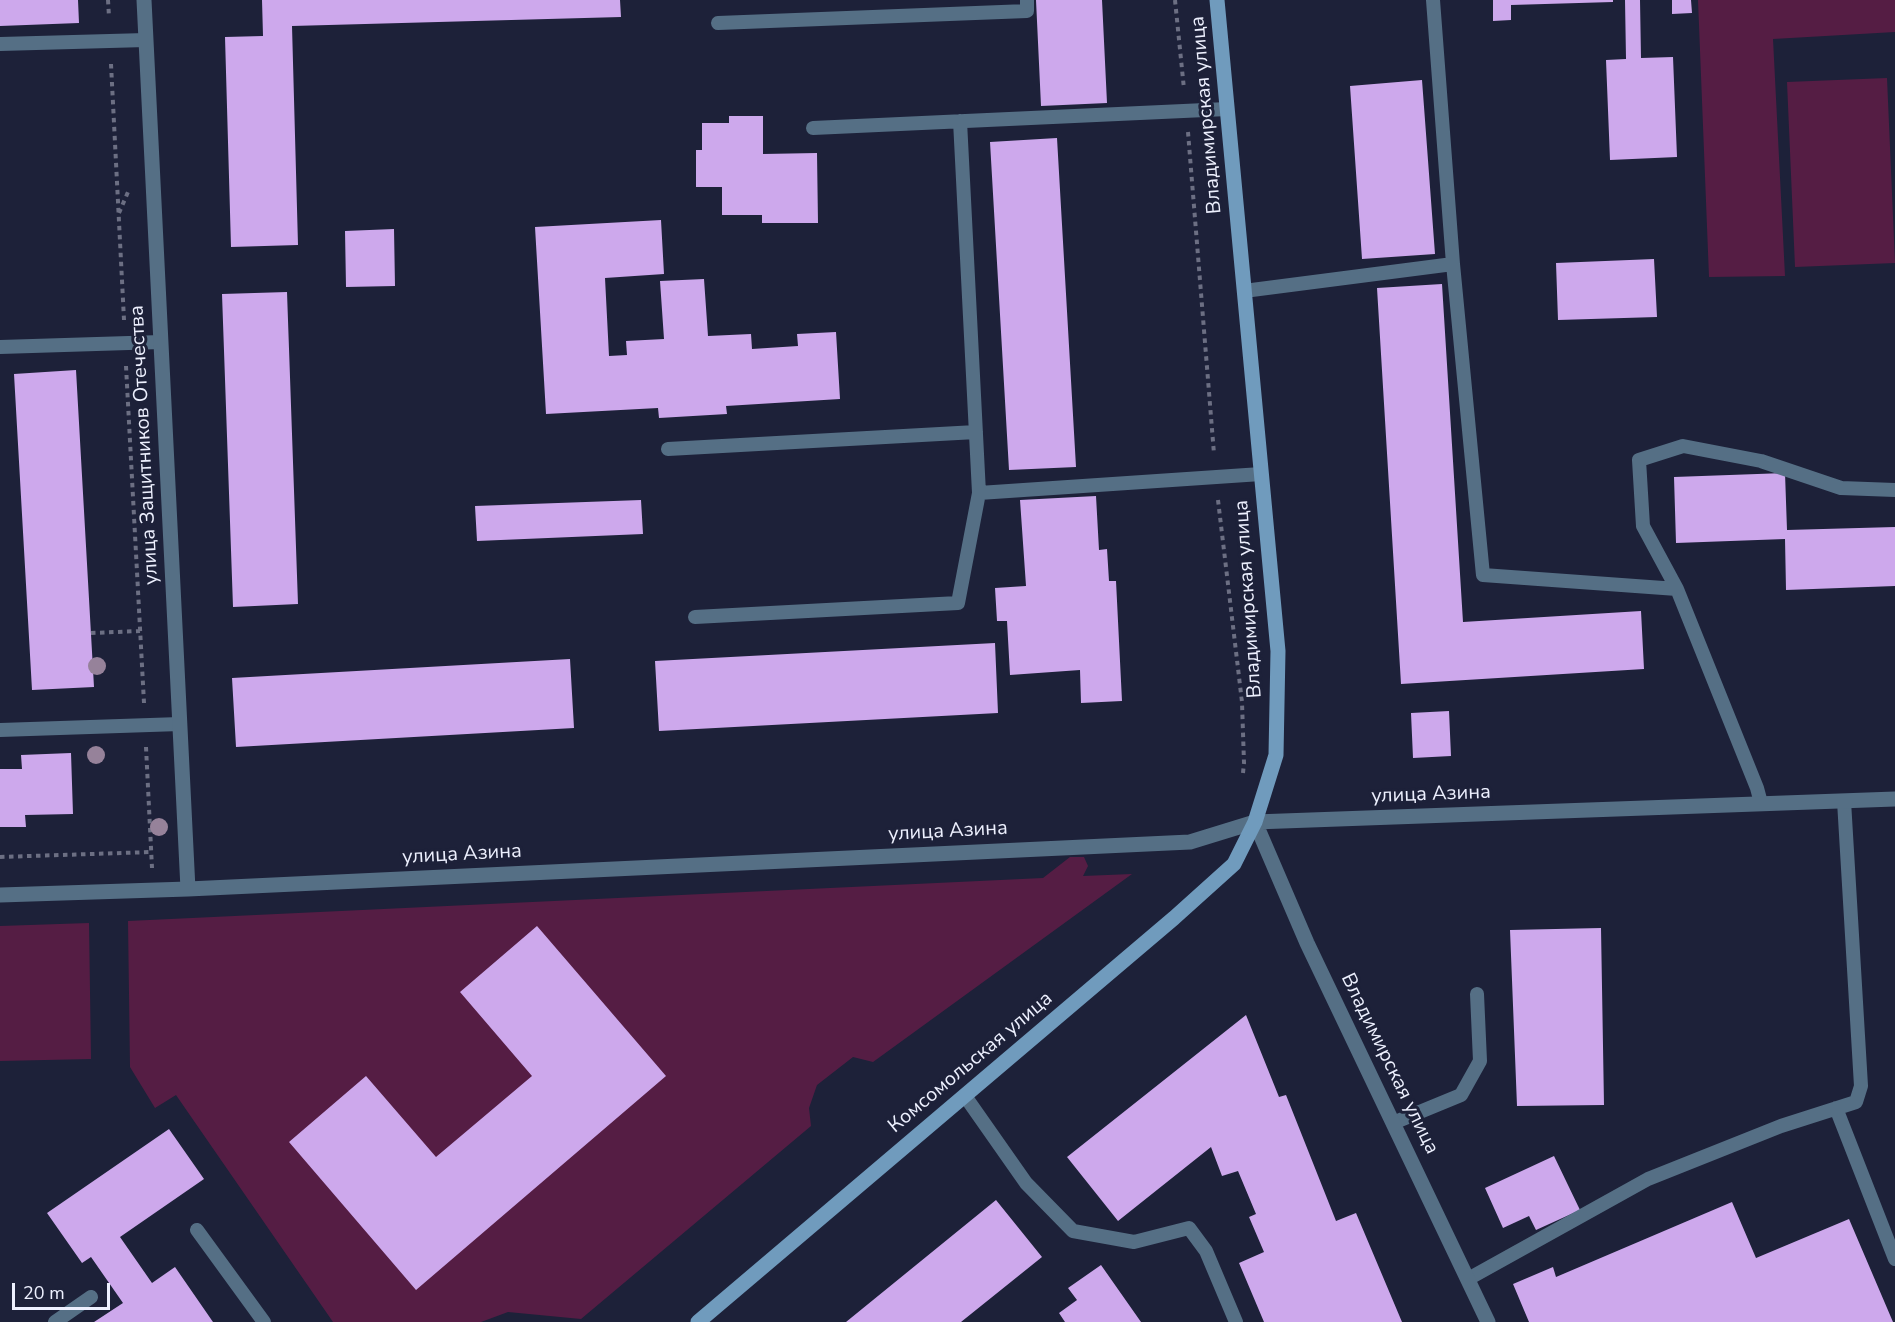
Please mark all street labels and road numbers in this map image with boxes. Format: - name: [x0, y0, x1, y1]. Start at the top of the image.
- street label: Владимирская улица: [1186, 15, 1228, 215]
- street label: улица Защитников Отечества: [126, 305, 164, 585]
- street label: Владимирская улица: [1230, 499, 1268, 699]
- street label: улица Азина: [1371, 781, 1491, 809]
- street label: улица Азина: [888, 817, 1008, 847]
- street label: улица Азина: [402, 840, 522, 870]
- street label: Владимирская улица: [1335, 970, 1443, 1158]
- street label: Комсомольская улица: [884, 987, 1058, 1139]

